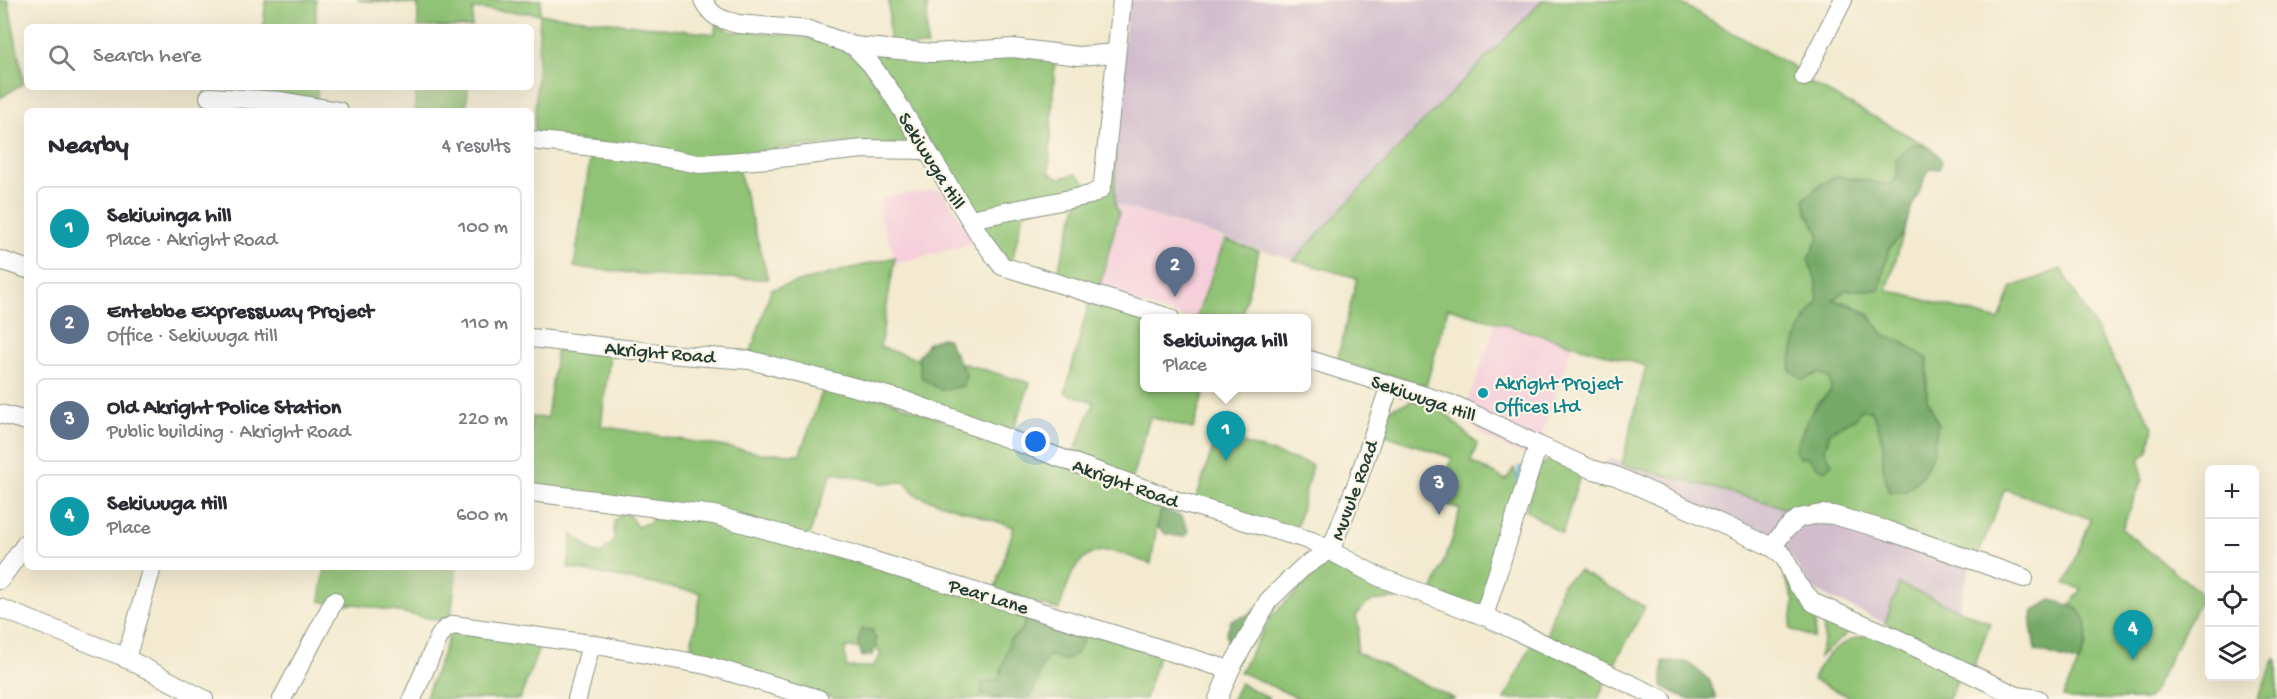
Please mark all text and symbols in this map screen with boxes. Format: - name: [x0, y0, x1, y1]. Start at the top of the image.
- search box: [24, 24, 534, 90]
- icon: search: [45, 41, 78, 74]
- text: Search here: [93, 44, 201, 70]
- street label: Sekiwuga Hill: [891, 109, 969, 214]
- text: Nearby: [48, 132, 129, 163]
- text: 4 results: [442, 136, 510, 159]
- text: Sekiwinga hill: [107, 204, 232, 230]
- text: 1: [65, 217, 74, 240]
- text: 100 m: [458, 217, 508, 240]
- text: Place · Akright Road: [107, 230, 277, 253]
- pin: 2: [1156, 248, 1194, 297]
- text: Entebbe Expressway Project: [107, 300, 374, 326]
- text: 2: [65, 313, 74, 336]
- text: 110 m: [462, 313, 508, 336]
- popup: [1140, 314, 1311, 392]
- text: Office · Sekiwuga Hill: [107, 326, 278, 349]
- text: Sekiwinga hill: [1163, 329, 1288, 355]
- street label: Akright Road: [603, 338, 718, 371]
- text: Place: [1163, 355, 1207, 378]
- street label: Sekiwuga Hill: [1367, 372, 1478, 429]
- place label: Akright Project Offices Ltd: [1495, 374, 1624, 420]
- marker: Akright Project Offices Ltd: [1476, 386, 1490, 400]
- text: Old Akright Police Station: [107, 396, 341, 422]
- text: 3: [64, 409, 75, 432]
- text: 220 m: [458, 409, 508, 432]
- pin: 1: [1206, 412, 1246, 461]
- text: Public building · Akright Road: [107, 422, 350, 445]
- your location: [1021, 427, 1050, 456]
- street label: Muvule Road: [1328, 436, 1386, 544]
- street label: Akright Road: [1069, 456, 1183, 516]
- map controls: [2205, 465, 2259, 681]
- button: +: [2205, 465, 2259, 519]
- pin: 3: [1420, 466, 1458, 515]
- text: Sekiwuga Hill: [107, 492, 227, 518]
- text: 4: [65, 505, 74, 528]
- text: 600 m: [456, 505, 508, 528]
- text: Place: [107, 518, 151, 541]
- button: −: [2205, 519, 2259, 573]
- button: locate: [2205, 573, 2259, 627]
- street label: Pear Lane: [944, 575, 1031, 622]
- pin: 4: [2114, 610, 2152, 660]
- button: layers: [2205, 627, 2259, 681]

